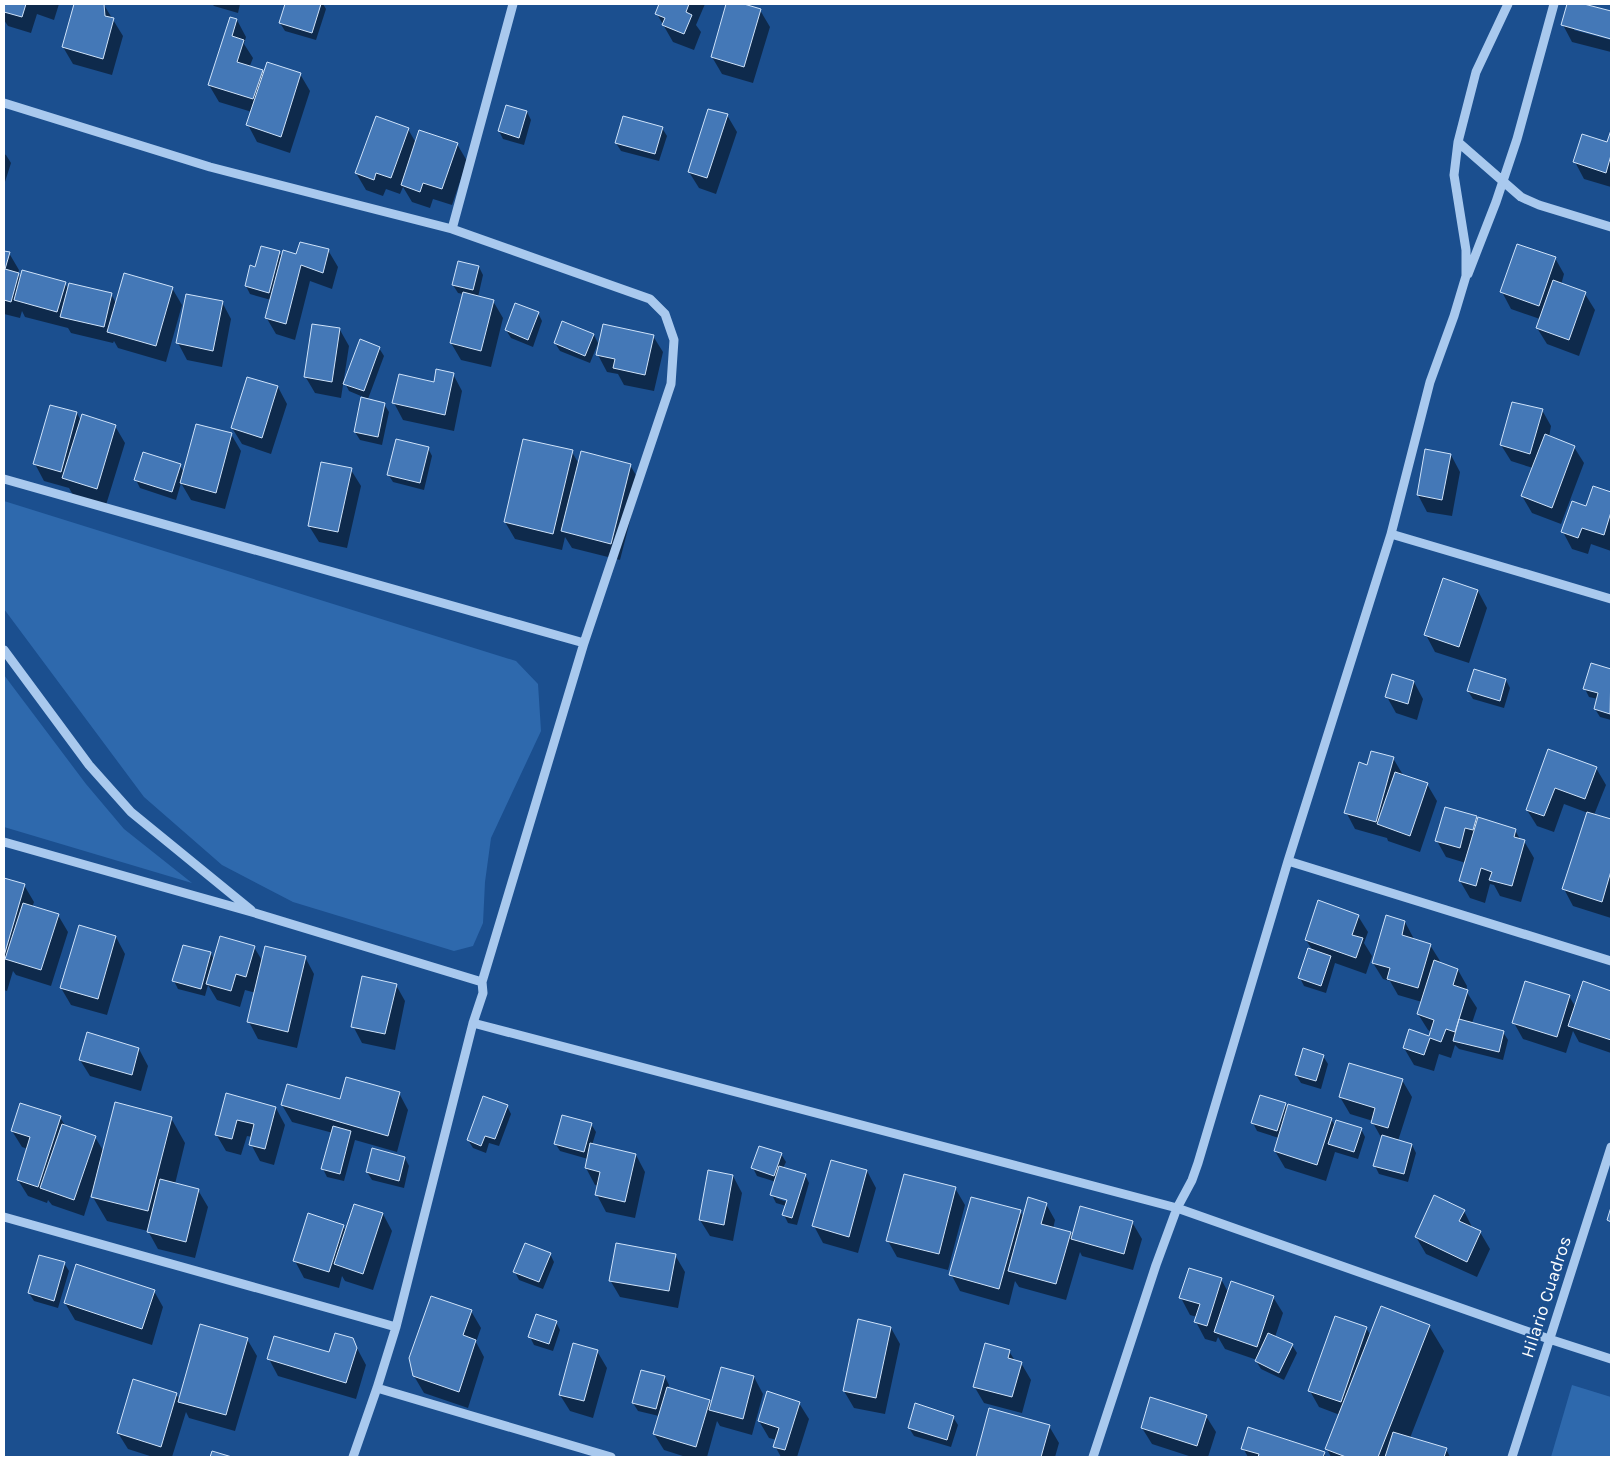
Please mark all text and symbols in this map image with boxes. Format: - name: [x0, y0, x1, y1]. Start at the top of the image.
- street label: Hilario Cuadros: [1516, 1233, 1576, 1361]

